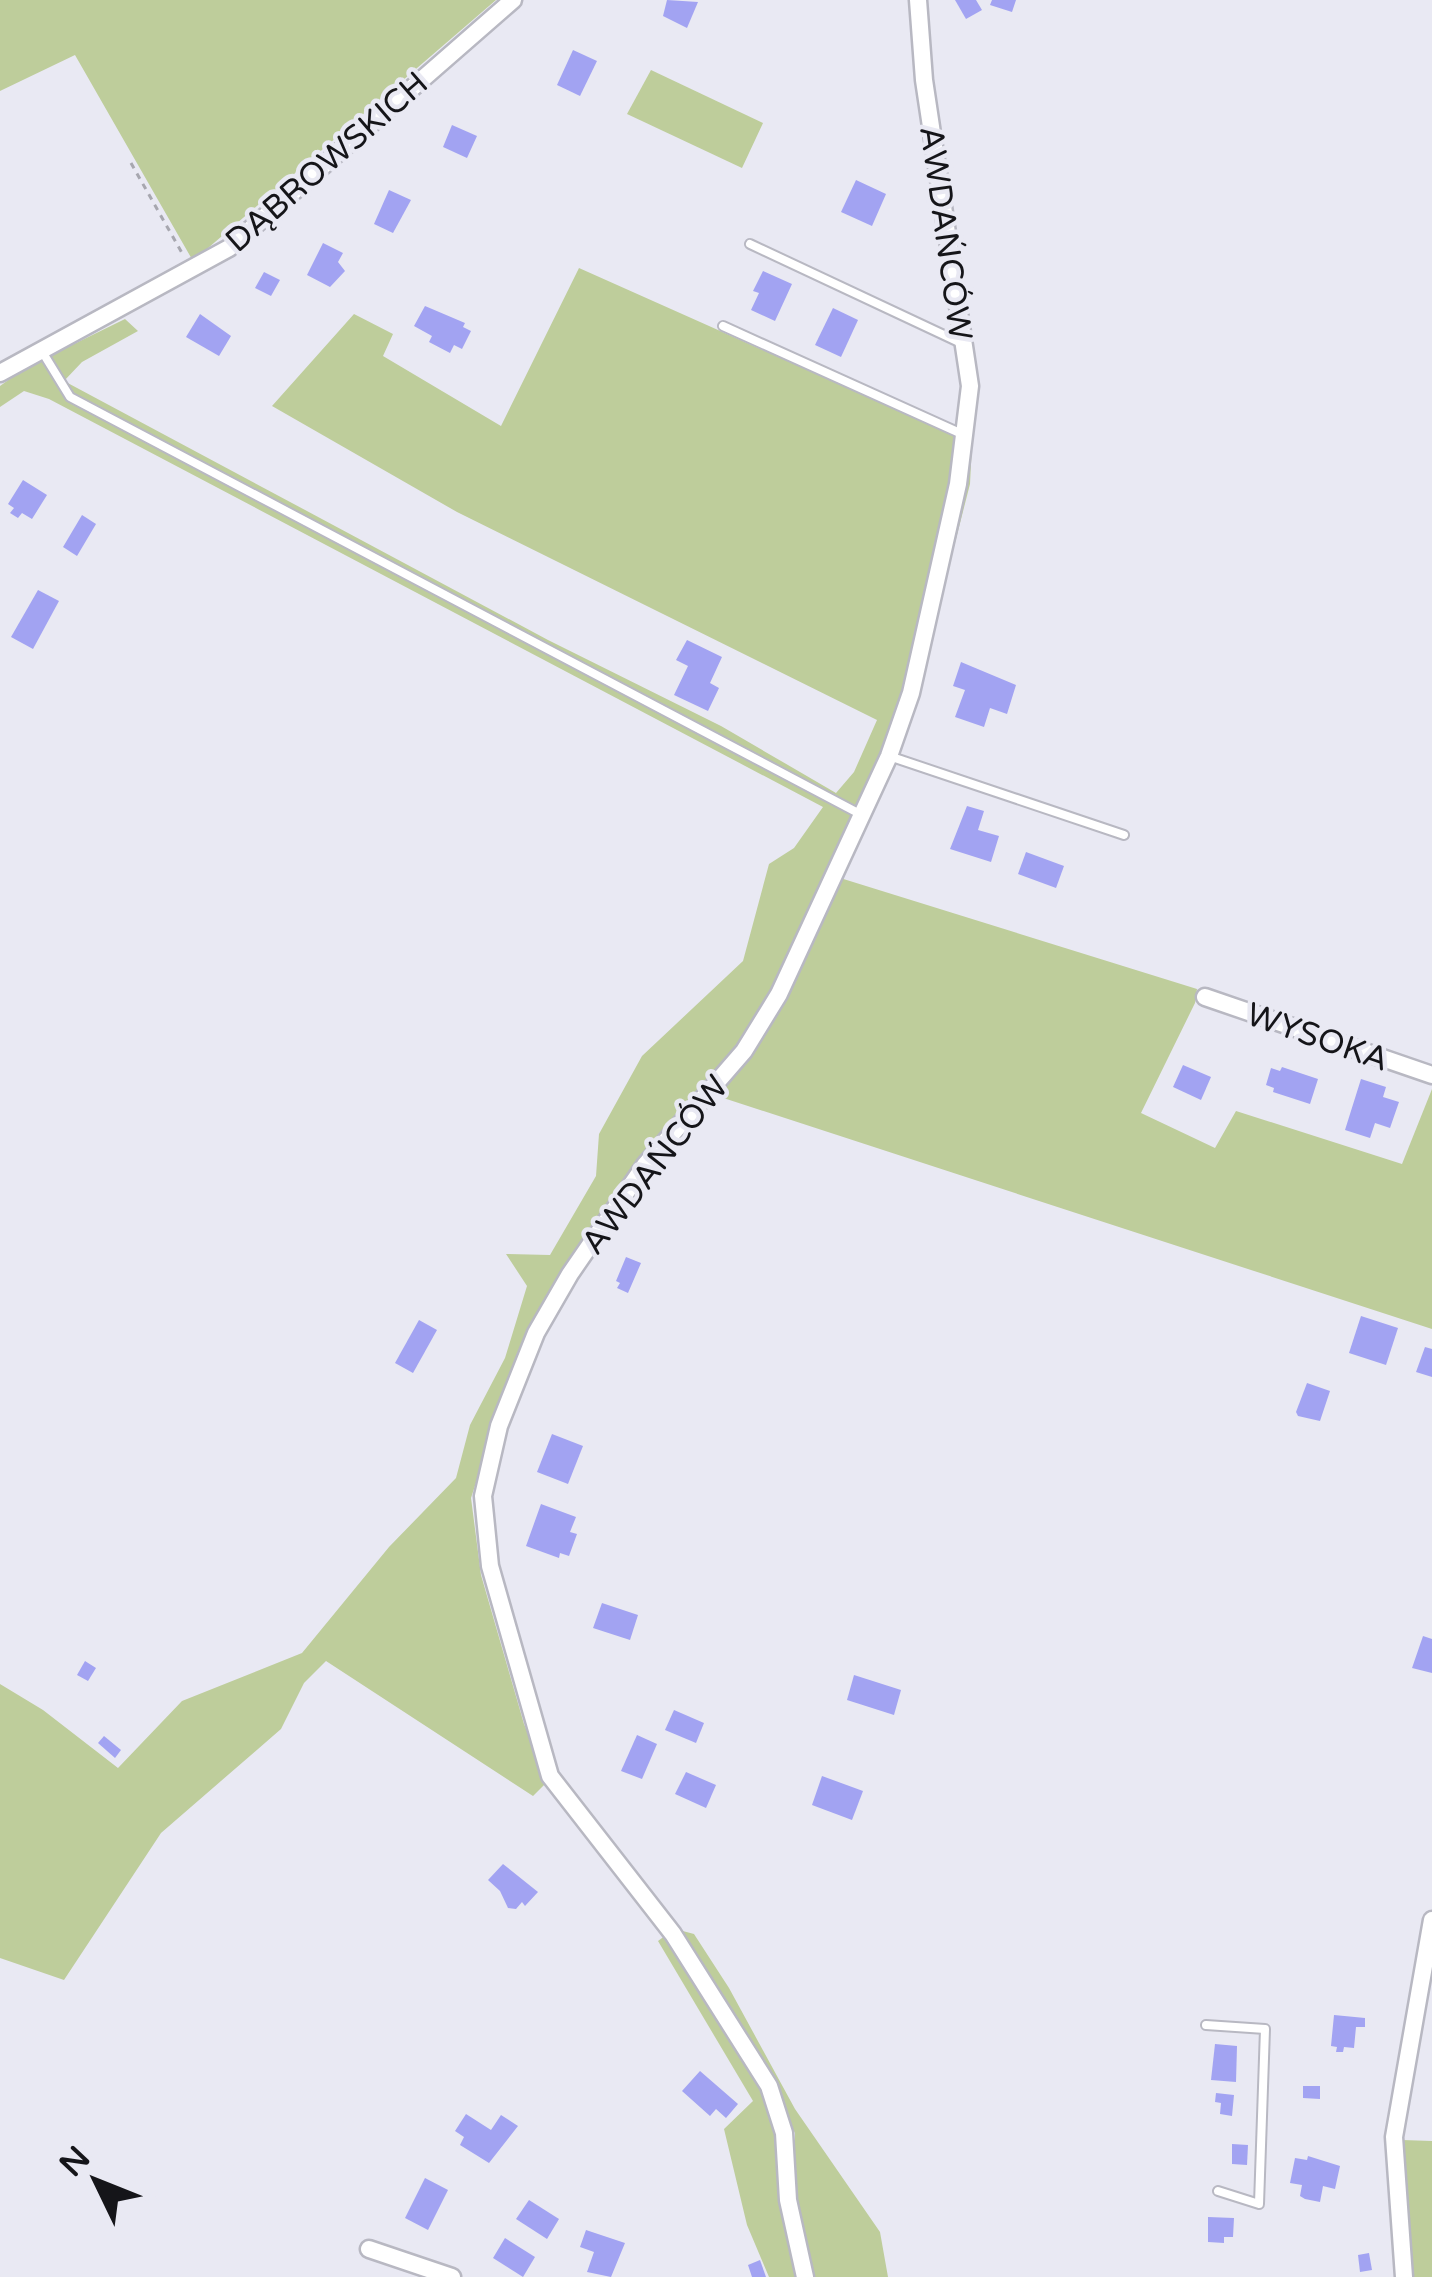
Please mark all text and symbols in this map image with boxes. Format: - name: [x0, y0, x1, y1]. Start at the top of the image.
- street label: DĄBROWSKICH: [218, 64, 436, 261]
- street label: AWDAŃCÓW: [911, 124, 980, 343]
- street label: WYSOKA: [1241, 995, 1394, 1080]
- street label: AWDAŃCÓW: [573, 1068, 737, 1262]
- north arrow: [36, 2121, 156, 2241]
- text: N: [52, 2139, 98, 2185]

